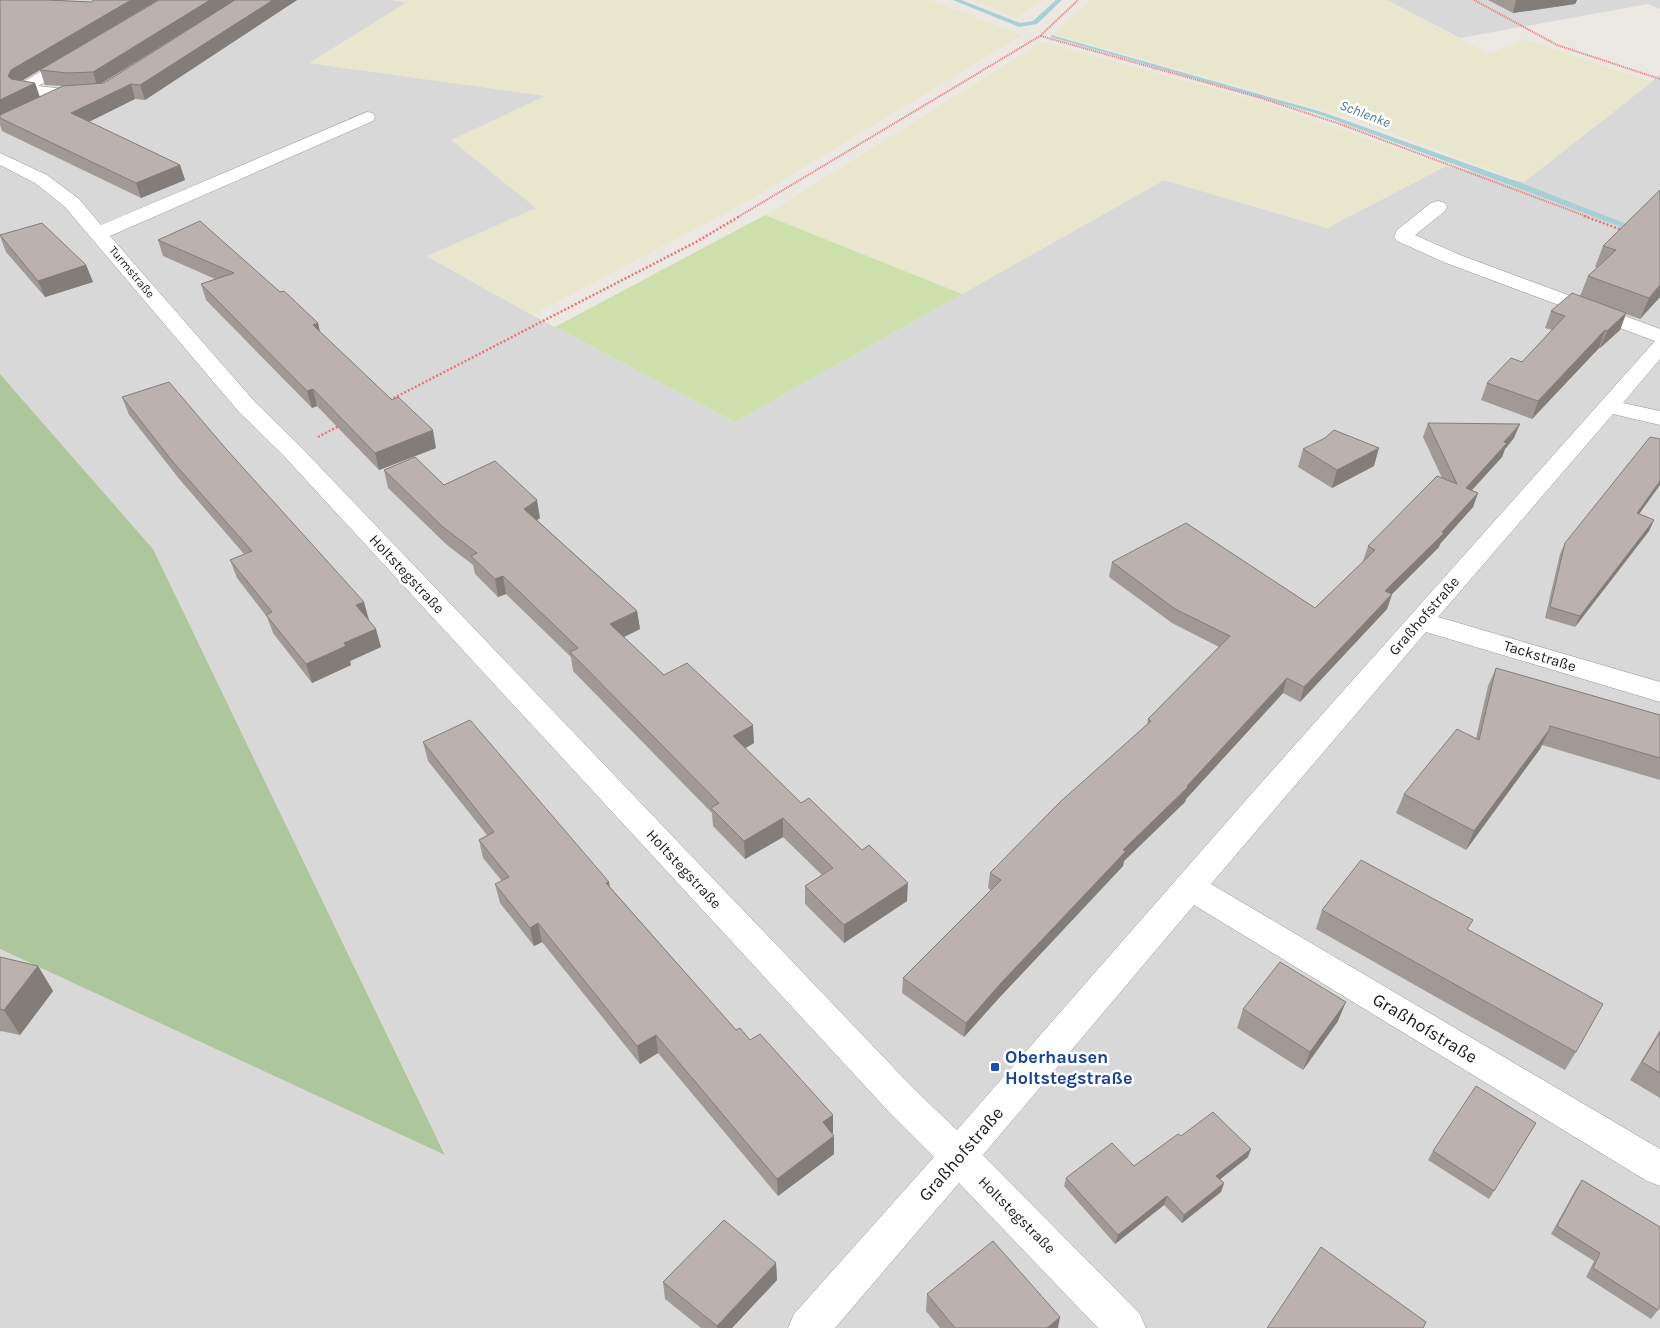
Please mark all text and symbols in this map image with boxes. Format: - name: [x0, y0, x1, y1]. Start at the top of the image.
- water label: Schlenke: [1337, 97, 1393, 132]
- street label: Turmstraße: [106, 243, 158, 301]
- street label: Holtstegstraße: [366, 531, 448, 617]
- street label: Graßhofstraße: [1385, 573, 1463, 659]
- street label: Tackstraße: [1502, 636, 1578, 676]
- street label: Holtstegstraße: [643, 826, 725, 912]
- street label: Graßhofstraße: [1369, 988, 1481, 1068]
- place label: Oberhausen Holtstegstraße: [1005, 1046, 1133, 1089]
- marker: Oberhausen Holtstegstraße: [989, 1061, 1001, 1073]
- street label: Graßhofstraße: [914, 1102, 1008, 1206]
- street label: Holtstegstraße: [975, 1173, 1059, 1257]

